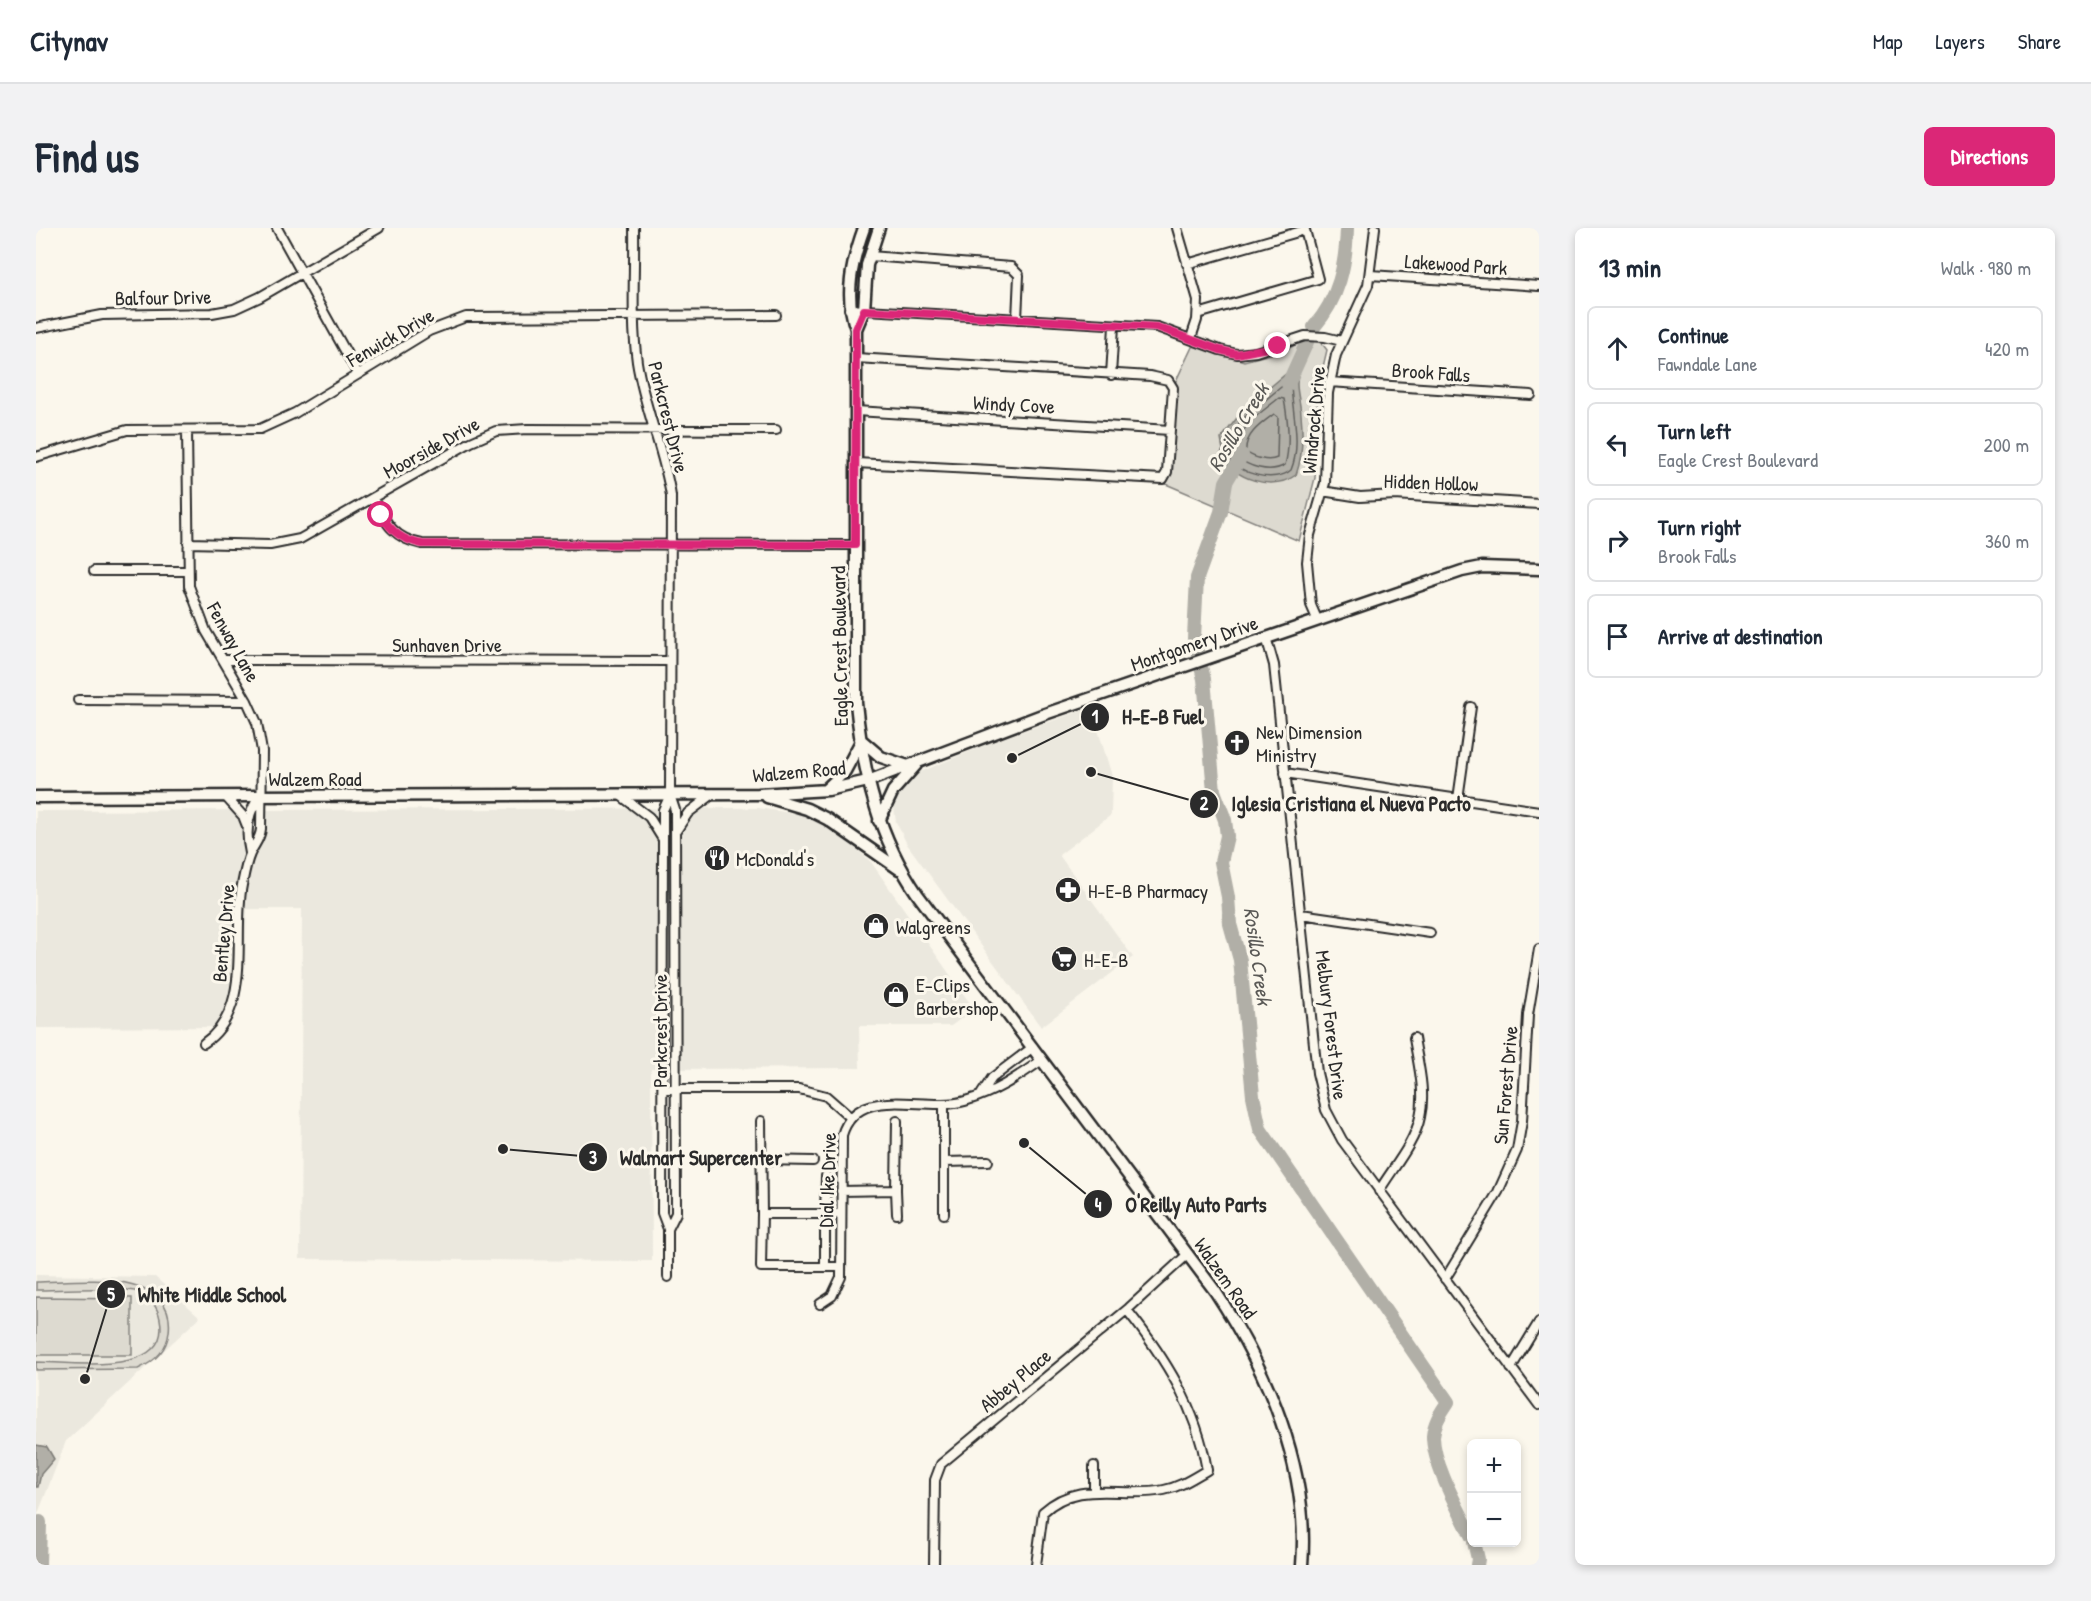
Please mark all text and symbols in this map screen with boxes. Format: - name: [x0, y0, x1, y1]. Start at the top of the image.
- text: Citynav: [30, 22, 108, 60]
- text: Map: [1873, 27, 1902, 56]
- text: Layers: [1935, 27, 1985, 56]
- text: Share: [2018, 27, 2061, 56]
- button: Directions: [1924, 127, 2055, 186]
- text: Find us: [36, 128, 139, 185]
- street label: Lakewood Park: [1404, 247, 1508, 281]
- text: 13 min: [1599, 250, 1661, 285]
- text: Walk · 980 m: [1941, 254, 2031, 281]
- street label: Balfour Drive: [115, 283, 212, 311]
- street label: Fenwick Drive: [341, 301, 439, 373]
- text: Continue: [1658, 320, 1729, 350]
- route end: [1264, 332, 1290, 358]
- icon: ahead: [1601, 332, 1634, 365]
- text: 420 m: [1985, 335, 2029, 362]
- text: Fawndale Lane: [1658, 350, 1757, 377]
- street label: Brook Falls: [1391, 356, 1471, 388]
- street label: Parkcrest Drive: [642, 359, 696, 475]
- street label: Windrock Drive: [1295, 365, 1331, 475]
- water label: Rosillo Creek: [1200, 376, 1277, 477]
- street label: Windy Cove: [973, 388, 1056, 420]
- street label: Moorside Drive: [378, 410, 484, 484]
- text: Turn left: [1658, 416, 1731, 446]
- icon: left: [1601, 428, 1634, 461]
- text: 200 m: [1984, 431, 2029, 458]
- text: Eagle Crest Boulevard: [1658, 446, 1818, 473]
- street label: Hidden Hollow: [1383, 467, 1479, 497]
- route start: [367, 501, 393, 527]
- text: Turn right: [1658, 512, 1741, 542]
- icon: right: [1601, 524, 1634, 557]
- text: 360 m: [1985, 527, 2029, 554]
- text: Brook Falls: [1658, 542, 1737, 569]
- street label: Eagle Crest Boulevard: [824, 566, 854, 726]
- street label: Fenway Lane: [201, 597, 267, 687]
- street label: Montgomery Drive: [1127, 609, 1261, 677]
- icon: arrive: [1601, 620, 1634, 653]
- text: Arrive at destination: [1658, 621, 1823, 651]
- street label: Sunhaven Drive: [392, 631, 502, 658]
- callout: H-E-B Fuel: [1080, 697, 1216, 736]
- text: H-E-B Fuel: [1122, 702, 1204, 731]
- text: 1: [1092, 704, 1099, 729]
- place label: New Dimension Ministry: [1256, 718, 1362, 768]
- church icon: New Dimension Ministry: [1222, 728, 1252, 758]
- street label: Walzem Road: [752, 753, 847, 789]
- street label: Walzem Road: [269, 765, 362, 792]
- callout: Iglesia Cristiana el Nueva Pacto: [1189, 785, 1483, 824]
- text: Iglesia Cristiana el Nueva Pacto: [1231, 789, 1471, 819]
- text: 2: [1200, 791, 1209, 816]
- restaurant icon: McDonald's: [702, 843, 732, 873]
- place label: McDonald's: [736, 845, 814, 872]
- pharmacy icon: H-E-B Pharmacy: [1053, 875, 1083, 905]
- place label: H-E-B Pharmacy: [1088, 877, 1208, 904]
- street label: Bentley Drive: [205, 883, 241, 983]
- water label: Rosillo Creek: [1237, 905, 1280, 1009]
- shop icon: Walgreens: [861, 911, 891, 941]
- place label: Walgreens: [896, 913, 971, 940]
- supermarket icon: H-E-B: [1049, 944, 1079, 974]
- place label: H-E-B: [1084, 946, 1129, 973]
- street label: Melbury Forest Drive: [1309, 949, 1355, 1101]
- place label: E-Clips Barbershop: [916, 971, 999, 1021]
- street label: Parkcrest Drive: [646, 974, 673, 1088]
- shop icon: E-Clips Barbershop: [881, 980, 911, 1010]
- street label: Sun Forest Drive: [1486, 1025, 1524, 1145]
- street label: Dial Ike Drive: [812, 1132, 842, 1228]
- callout: Walmart Supercenter: [578, 1138, 794, 1177]
- text: Walmart Supercenter: [620, 1143, 783, 1173]
- text: 3: [589, 1145, 597, 1170]
- callout: O'Reilly Auto Parts: [1083, 1185, 1278, 1224]
- text: O'Reilly Auto Parts: [1125, 1190, 1267, 1220]
- text: 4: [1095, 1192, 1102, 1217]
- street label: Walzem Road: [1188, 1232, 1264, 1324]
- callout: White Middle School: [96, 1275, 298, 1314]
- text: White Middle School: [138, 1280, 287, 1309]
- text: 5: [107, 1282, 115, 1307]
- street label: Abbey Place: [973, 1342, 1057, 1418]
- map controls: [1467, 1439, 1521, 1547]
- button: +: [1467, 1439, 1521, 1493]
- button: −: [1467, 1493, 1521, 1547]

